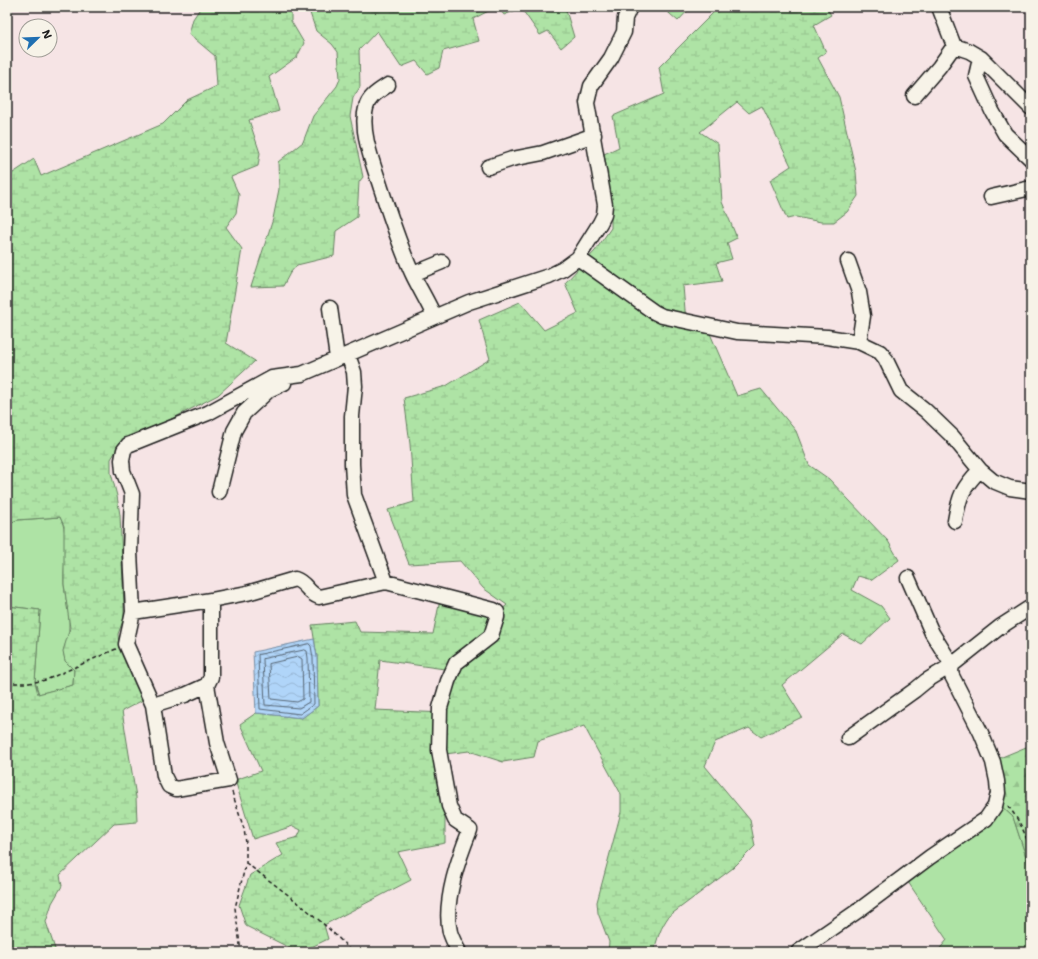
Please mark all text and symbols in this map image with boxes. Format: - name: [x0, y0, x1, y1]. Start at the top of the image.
- north arrow: [18, 18, 58, 58]
- text: N: [38, 27, 55, 41]

